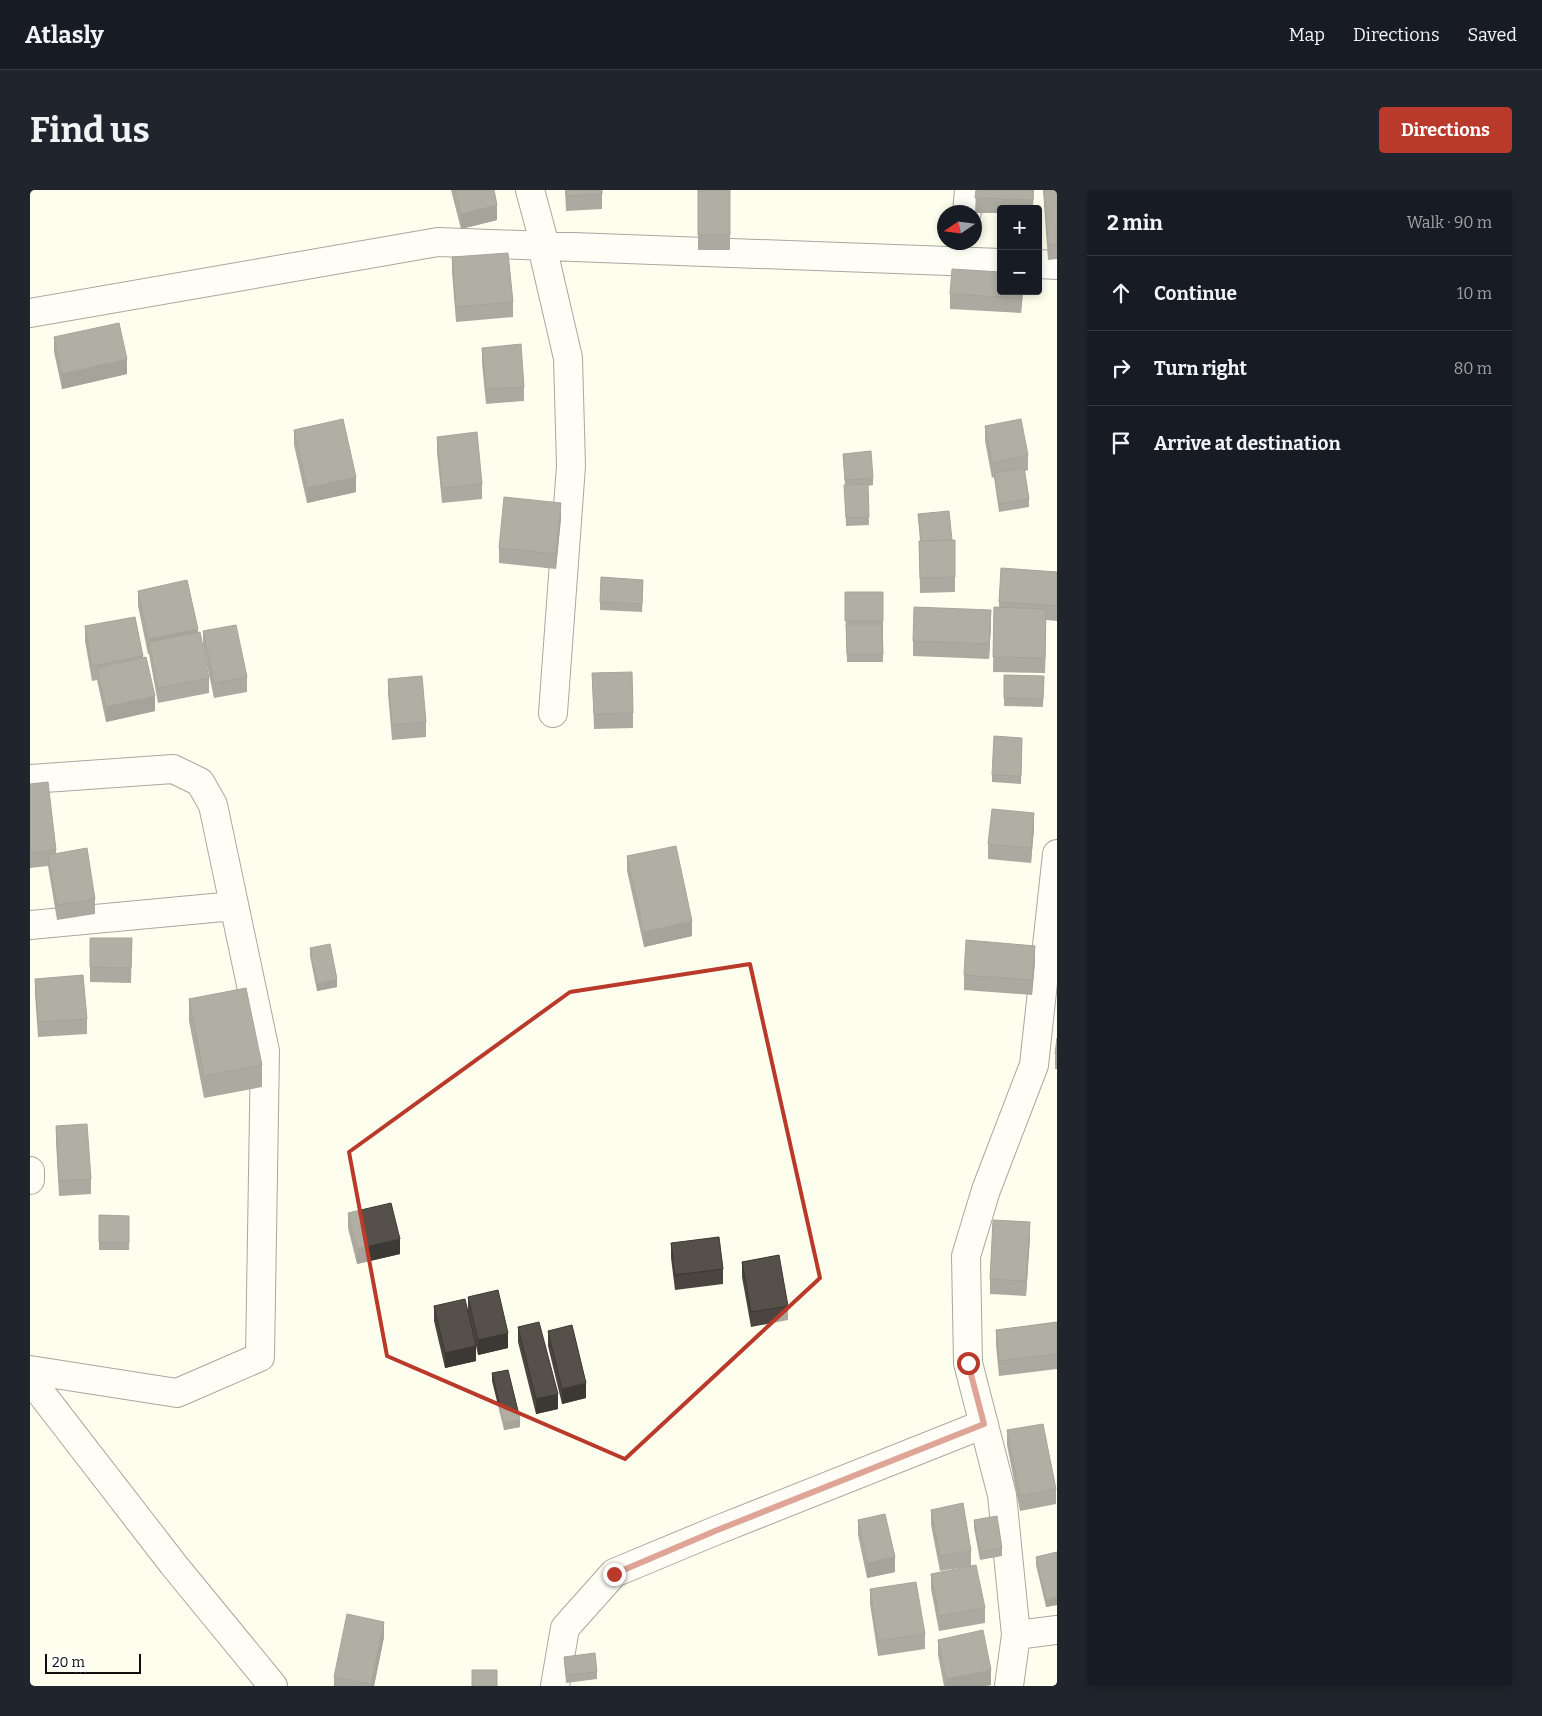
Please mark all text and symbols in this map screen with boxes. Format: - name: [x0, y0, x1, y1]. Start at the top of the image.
- text: Atlasly: [25, 21, 104, 49]
- text: Map: [1289, 24, 1325, 46]
- text: Directions: [1353, 24, 1440, 46]
- text: Saved: [1468, 24, 1517, 46]
- button: Directions: [1379, 107, 1512, 153]
- text: Find us: [30, 109, 150, 151]
- north arrow: [937, 205, 982, 250]
- map controls: [997, 205, 1042, 295]
- button: +: [997, 205, 1042, 250]
- text: 2 min: [1107, 210, 1163, 236]
- text: Walk · 90 m: [1407, 213, 1492, 232]
- button: −: [997, 250, 1042, 295]
- icon: ahead: [1107, 279, 1135, 307]
- text: Continue: [1154, 282, 1237, 305]
- text: 10 m: [1457, 284, 1492, 303]
- icon: right: [1107, 354, 1135, 382]
- text: Turn right: [1154, 357, 1247, 380]
- text: 80 m: [1454, 359, 1492, 378]
- icon: arrive: [1107, 429, 1135, 457]
- text: Arrive at destination: [1154, 432, 1341, 455]
- route start: [957, 1352, 980, 1375]
- route end: [603, 1563, 626, 1586]
- scale bar: [45, 1651, 141, 1674]
- text: 20 m: [52, 1654, 85, 1671]

